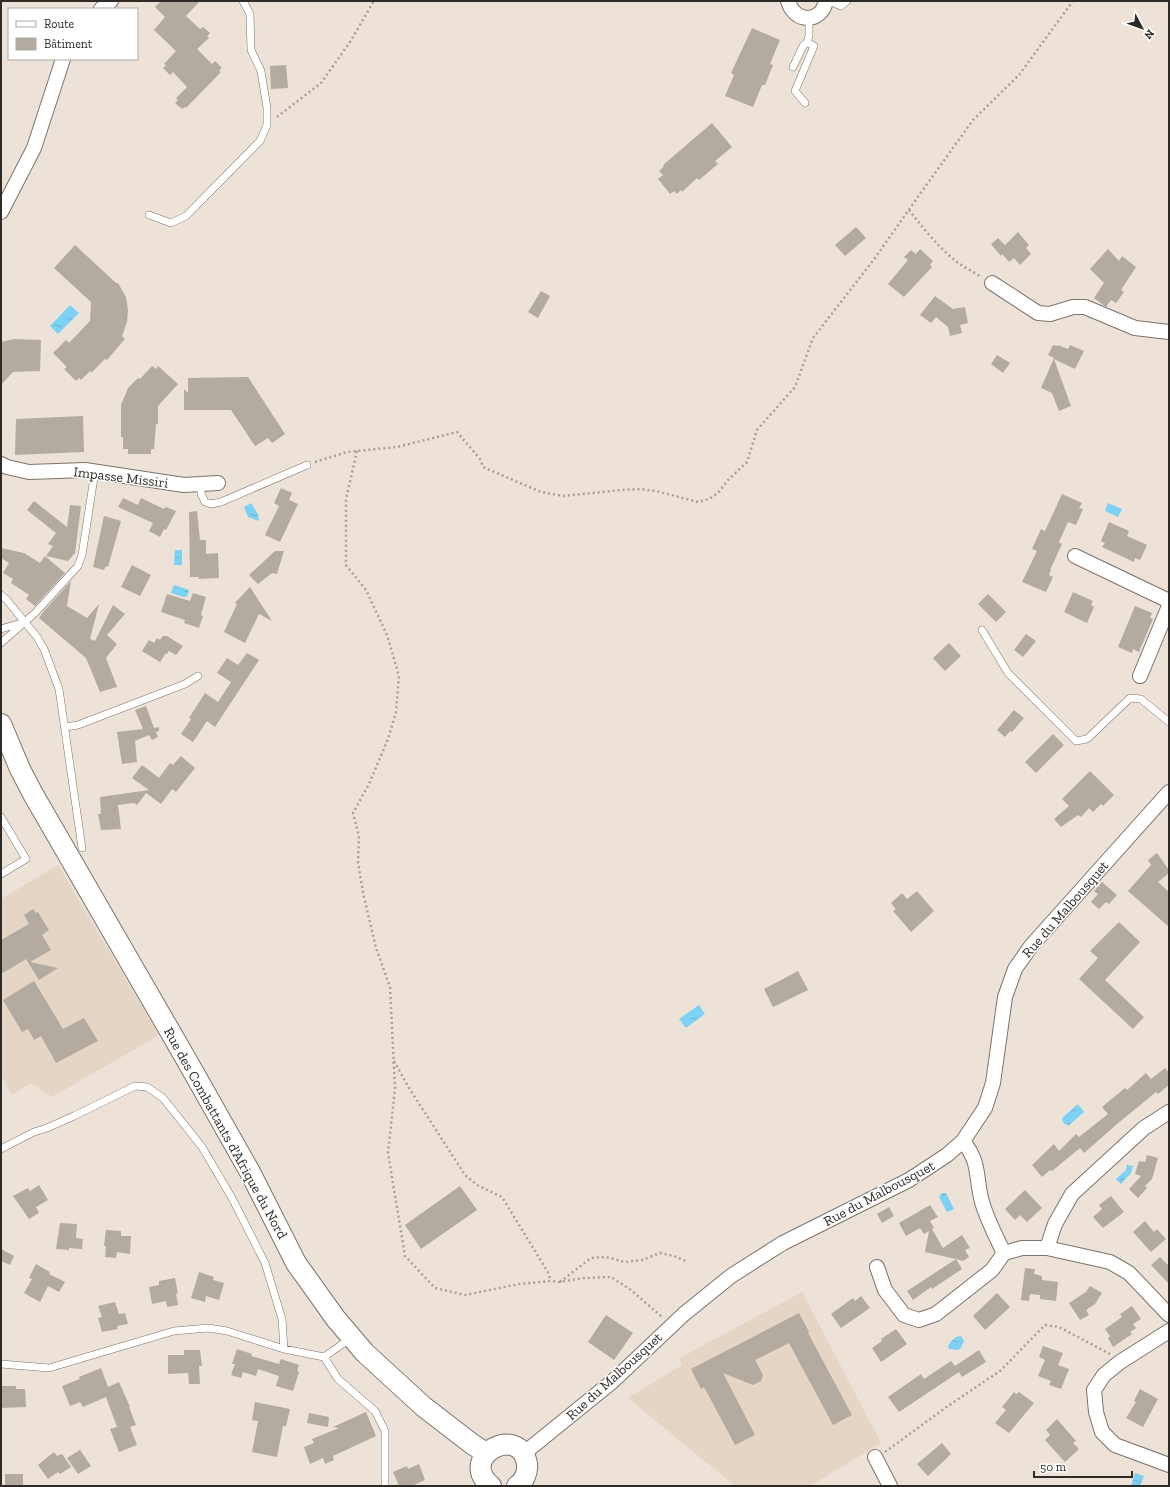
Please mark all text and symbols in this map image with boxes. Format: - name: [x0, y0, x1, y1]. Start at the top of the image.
- legend: [8, 8, 138, 60]
- north arrow: [1122, 8, 1162, 48]
- text: Route: [44, 17, 75, 31]
- text: N: [1141, 27, 1157, 42]
- text: Bâtiment: [44, 37, 93, 51]
- street label: Impasse Missiri: [73, 463, 169, 492]
- street label: Rue du Malbousquet: [1018, 857, 1113, 961]
- street label: Rue des Combattants d'Afrique du Nord: [160, 1024, 291, 1242]
- street label: Rue du Malbousquet: [821, 1157, 938, 1230]
- street label: Rue du Malbousquet: [563, 1328, 666, 1424]
- scale bar: [1034, 1453, 1132, 1479]
- text: 50 m: [1040, 1460, 1067, 1474]

